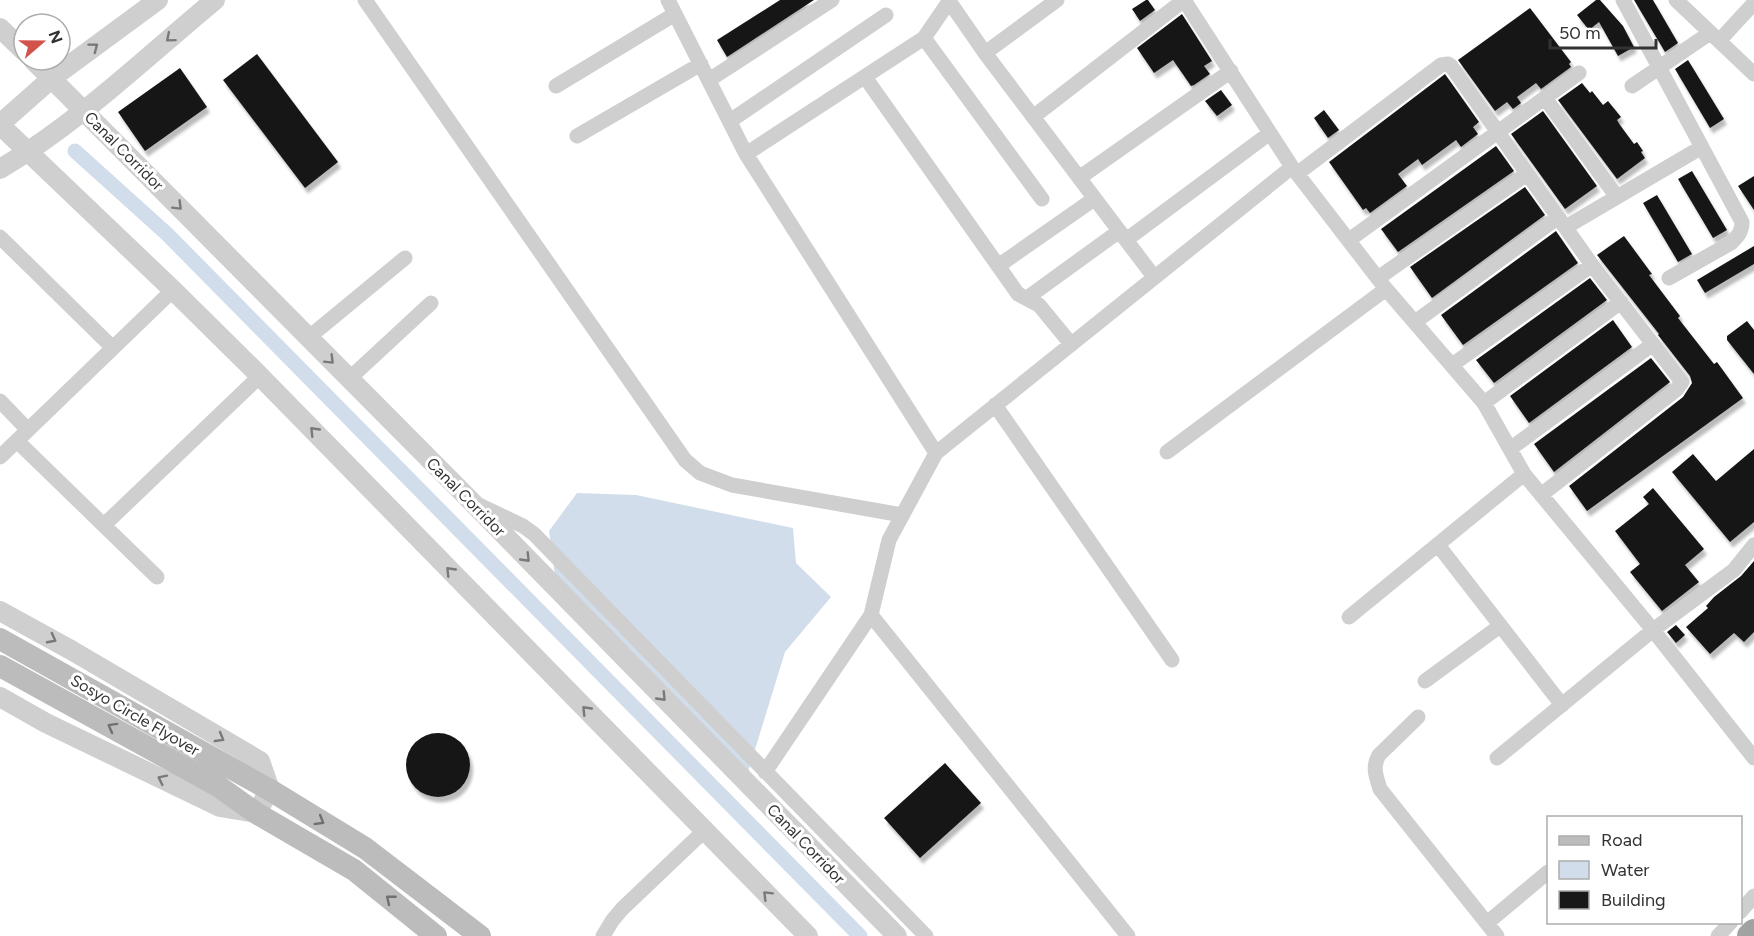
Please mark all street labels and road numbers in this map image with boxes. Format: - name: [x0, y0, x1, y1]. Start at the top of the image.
- street label: Canal Corridor: [81, 108, 168, 195]
- street label: Canal Corridor: [423, 454, 510, 541]
- street label: Sosyo Circle Flyover: [67, 670, 203, 760]
- street label: Canal Corridor: [763, 800, 849, 888]

